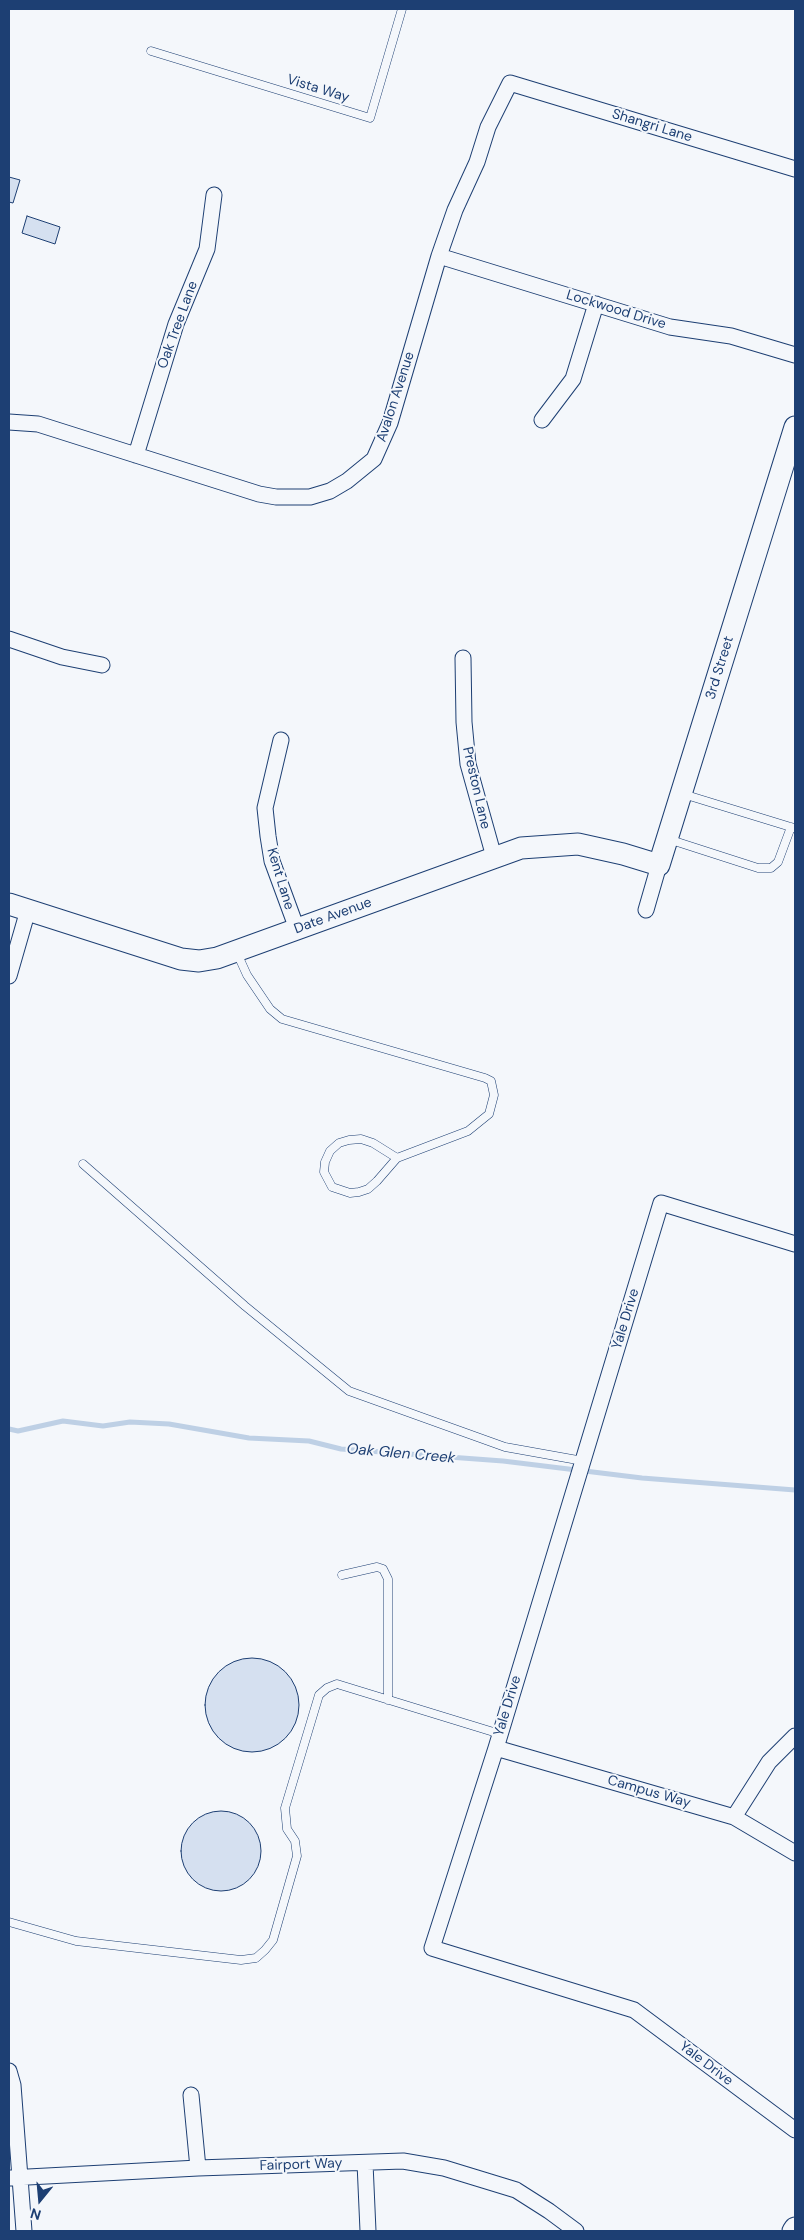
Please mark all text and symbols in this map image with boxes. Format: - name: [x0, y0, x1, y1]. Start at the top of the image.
- street label: Vista Way: [285, 72, 351, 106]
- street label: Shangri Lane: [610, 106, 694, 146]
- street label: Oak Tree Lane: [154, 279, 202, 371]
- street label: Lockwood Drive: [564, 287, 668, 333]
- street label: Avalon Avenue: [373, 350, 419, 444]
- street label: 3rd Street: [702, 634, 738, 702]
- street label: Preston Lane: [458, 745, 494, 831]
- street label: Kent Lane: [263, 846, 297, 912]
- street label: Date Avenue: [292, 894, 374, 938]
- street label: Yale Drive: [609, 1287, 643, 1351]
- water label: Oak Glen Creek: [346, 1440, 456, 1468]
- street label: Yale Drive: [491, 1674, 525, 1738]
- street label: Campus Way: [605, 1772, 693, 1812]
- street label: Yale Drive: [676, 2038, 736, 2090]
- street label: Fairport Way: [259, 2155, 343, 2175]
- north arrow: [15, 2175, 65, 2225]
- text: N: [28, 2204, 43, 2224]

